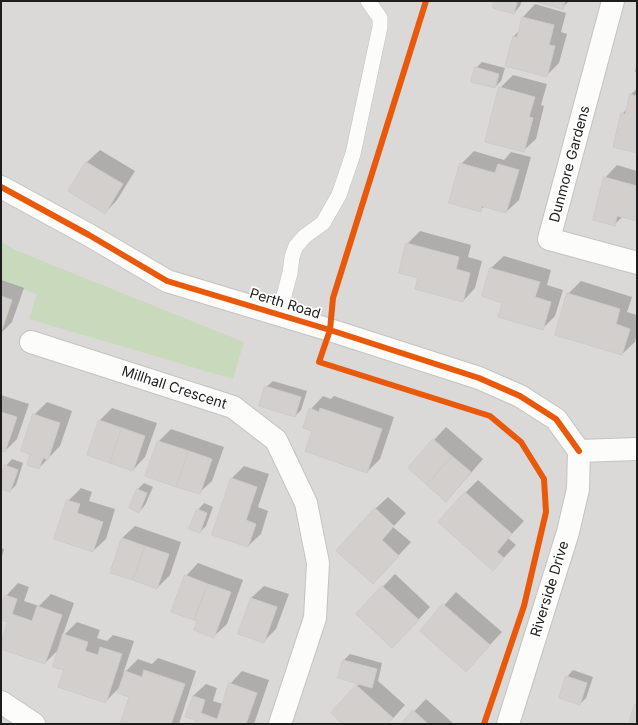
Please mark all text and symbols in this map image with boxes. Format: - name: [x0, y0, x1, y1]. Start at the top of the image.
- street label: Dunmore Gardens: [546, 104, 594, 224]
- street label: Perth Road: [248, 285, 322, 323]
- street label: Millhall Crescent: [119, 363, 229, 413]
- street label: Riverside Drive: [527, 539, 573, 639]

